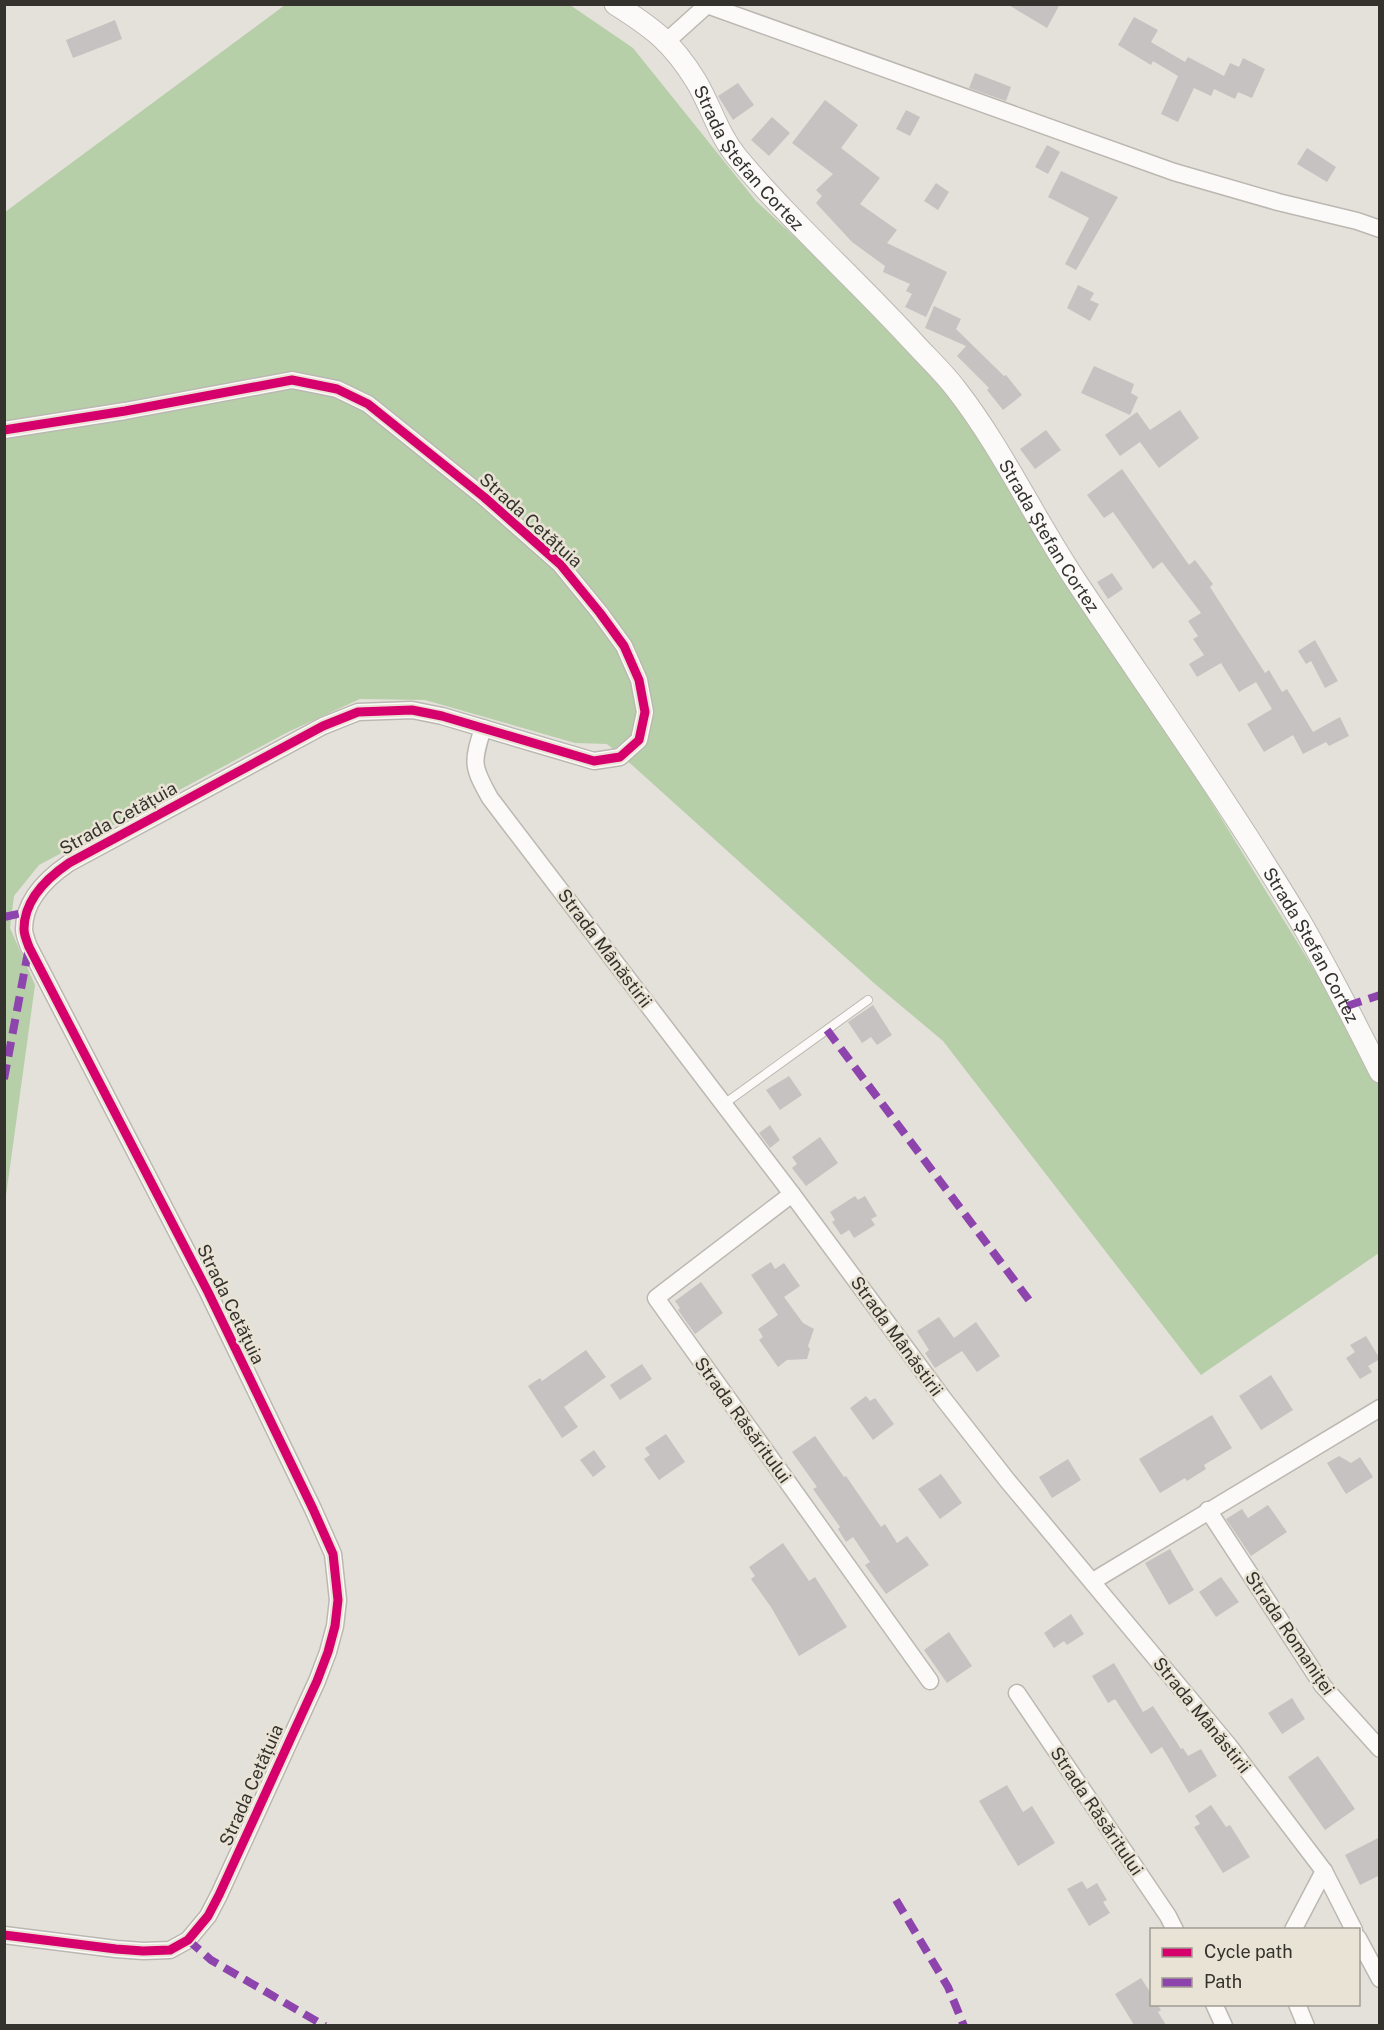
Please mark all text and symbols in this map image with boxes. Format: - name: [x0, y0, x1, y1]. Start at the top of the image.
- street label: Strada Ștefan Cortez: [690, 82, 809, 235]
- street label: Strada Ștefan Cortez: [995, 455, 1104, 616]
- street label: Strada Cetățuia: [475, 468, 587, 572]
- street label: Strada Cetățuia: [56, 777, 180, 859]
- street label: Strada Ștefan Cortez: [1259, 863, 1364, 1026]
- street label: Strada Mânăstirii: [554, 885, 656, 1011]
- street label: Strada Cetățuia: [193, 1241, 269, 1367]
- street label: Strada Mânăstirii: [846, 1272, 948, 1400]
- street label: Strada Răsăritului: [690, 1353, 796, 1487]
- street label: Strada Romaniței: [1241, 1567, 1339, 1699]
- street label: Strada Mânăstirii: [1149, 1653, 1255, 1777]
- street label: Strada Cetățuia: [215, 1721, 287, 1849]
- street label: Strada Răsăritului: [1046, 1743, 1148, 1879]
- legend: [1150, 1928, 1360, 2006]
- text: Cycle path: [1204, 1941, 1293, 1962]
- text: Path: [1204, 1971, 1242, 1992]

